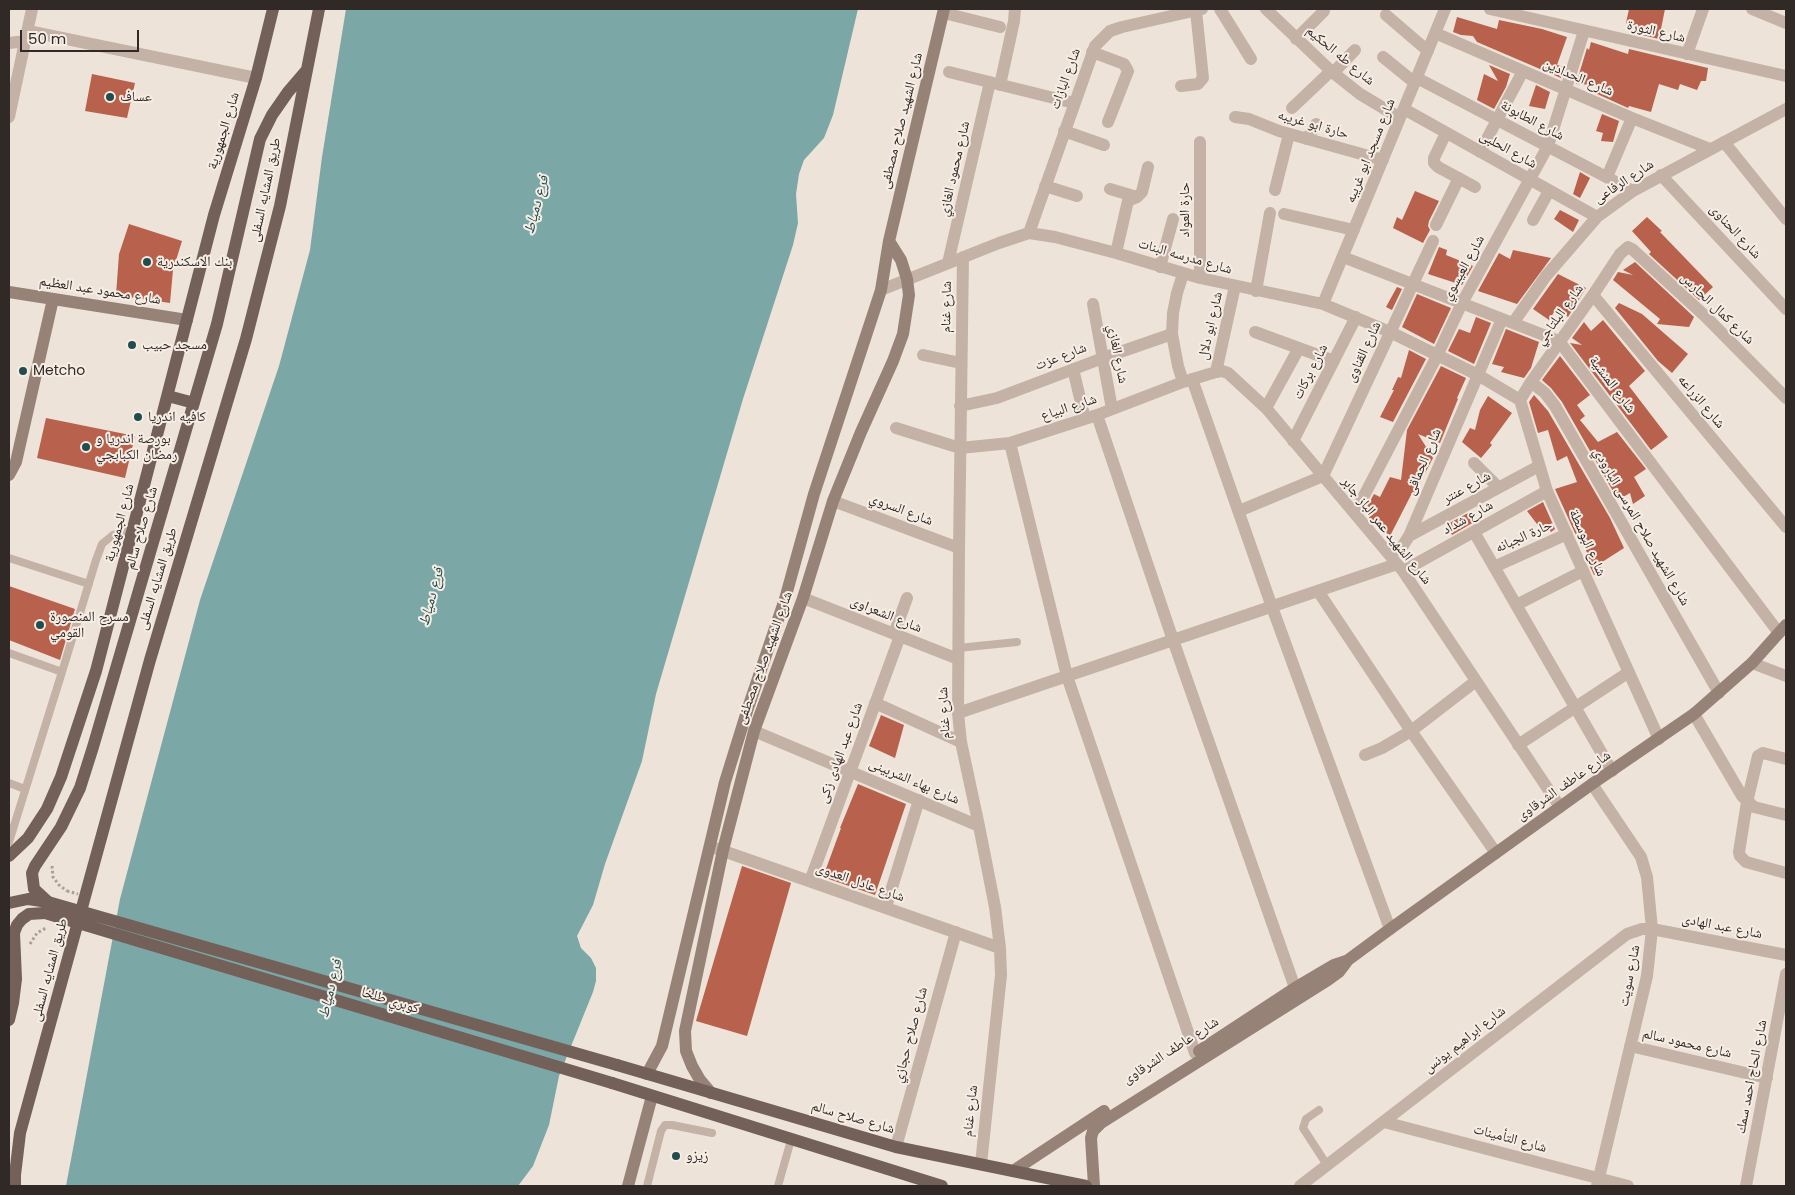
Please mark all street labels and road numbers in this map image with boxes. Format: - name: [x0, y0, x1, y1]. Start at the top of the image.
- street label: شارع الثورة: [1625, 17, 1687, 47]
- street label: شارع طه الحكيم: [1302, 23, 1378, 89]
- street label: شارع البازات: [1047, 46, 1085, 112]
- street label: شارع الشهيد صلاح مصطفى: [877, 51, 927, 191]
- street label: شارع الحدادين: [1540, 56, 1616, 100]
- street label: شارع الجمهورية: [204, 90, 244, 172]
- street label: شارع مسجد ابو غريبه: [1342, 96, 1400, 206]
- street label: شارع الطابونة: [1497, 97, 1567, 145]
- street label: حارة ابو غريبه: [1276, 107, 1350, 143]
- street label: شارع محمود الغازي: [936, 120, 974, 218]
- street label: شارع الحلبى: [1476, 127, 1540, 173]
- street label: طريق المشايه السفلى: [247, 136, 285, 244]
- street label: شارع الرفاعى: [1591, 156, 1657, 208]
- street label: حارة العواد: [1177, 182, 1193, 238]
- street label: شارع الحناوى: [1705, 201, 1765, 263]
- street label: شارع العيسوي: [1439, 232, 1489, 304]
- street label: شارع مدرسه البنات: [1136, 236, 1234, 278]
- street label: شارع كمال الحارس: [1677, 270, 1757, 348]
- street label: شارع محمود عبد العظيم: [38, 273, 162, 309]
- street label: شارع غنام: [938, 281, 956, 333]
- street label: شارع البلتاجي: [1532, 281, 1588, 349]
- street label: شارع ابو دلال: [1195, 290, 1227, 362]
- street label: شارع القناوى: [1343, 319, 1385, 385]
- street label: شارع الغازي: [1103, 323, 1131, 385]
- street label: شارع عزت: [1033, 340, 1089, 374]
- street label: شارع بركات: [1290, 341, 1332, 403]
- street label: شارع المنشية: [1585, 353, 1639, 417]
- street label: شارع الزراعه: [1674, 372, 1728, 432]
- street label: شارع البياع: [1039, 391, 1099, 425]
- street label: شارع الحماقى: [1402, 426, 1446, 498]
- street label: شارع الشهيد صلاح المرسى البارودي: [1589, 445, 1693, 609]
- street label: شارع عنتر: [1440, 468, 1494, 508]
- street label: شارع الشهيد عمر الباز جابر: [1337, 474, 1435, 588]
- street label: شارع الجمهورية: [102, 482, 138, 564]
- street label: شارع صلاح سالم: [122, 485, 162, 571]
- street label: شارع السروي: [867, 490, 935, 530]
- street label: شارع شداد: [1440, 497, 1496, 539]
- street label: شارع البوسطة: [1565, 507, 1609, 579]
- street label: حارة الجبانه: [1493, 517, 1555, 557]
- street label: طريق المشايه السفلى: [134, 526, 182, 632]
- street label: شارع الشهيد صلاح مصطفى: [733, 589, 797, 727]
- street label: شارع الشعراوى: [848, 593, 924, 637]
- street label: شارع غنام: [935, 687, 955, 739]
- street label: شارع عبد الهادى زكى: [815, 700, 867, 806]
- street label: شارع عاطف الشرقاوى: [1514, 747, 1614, 825]
- street label: شارع بهاء الشربينى: [866, 755, 962, 809]
- street label: شارع عادل العدوى: [813, 860, 907, 906]
- street label: شارع عبد الهادى: [1680, 911, 1764, 943]
- street label: طريق المشايه السفلى: [28, 917, 72, 1023]
- street label: شارع سويت: [1616, 944, 1644, 1008]
- street label: كوبري طلخا: [359, 984, 421, 1018]
- street label: شارع صلاح حجازي: [890, 985, 932, 1085]
- street label: شارع ابراهيم يونس: [1421, 1003, 1509, 1077]
- street label: شارع عاطف الشرقاوى: [1120, 1014, 1222, 1088]
- street label: شارع الحاج احمد سمك: [1733, 1019, 1771, 1135]
- street label: شارع محمود سالم: [1641, 1026, 1733, 1062]
- street label: شارع غنام: [960, 1084, 982, 1138]
- street label: شارع صلاح سالم: [810, 1098, 896, 1138]
- street label: شارع التأمينات: [1472, 1121, 1548, 1157]

